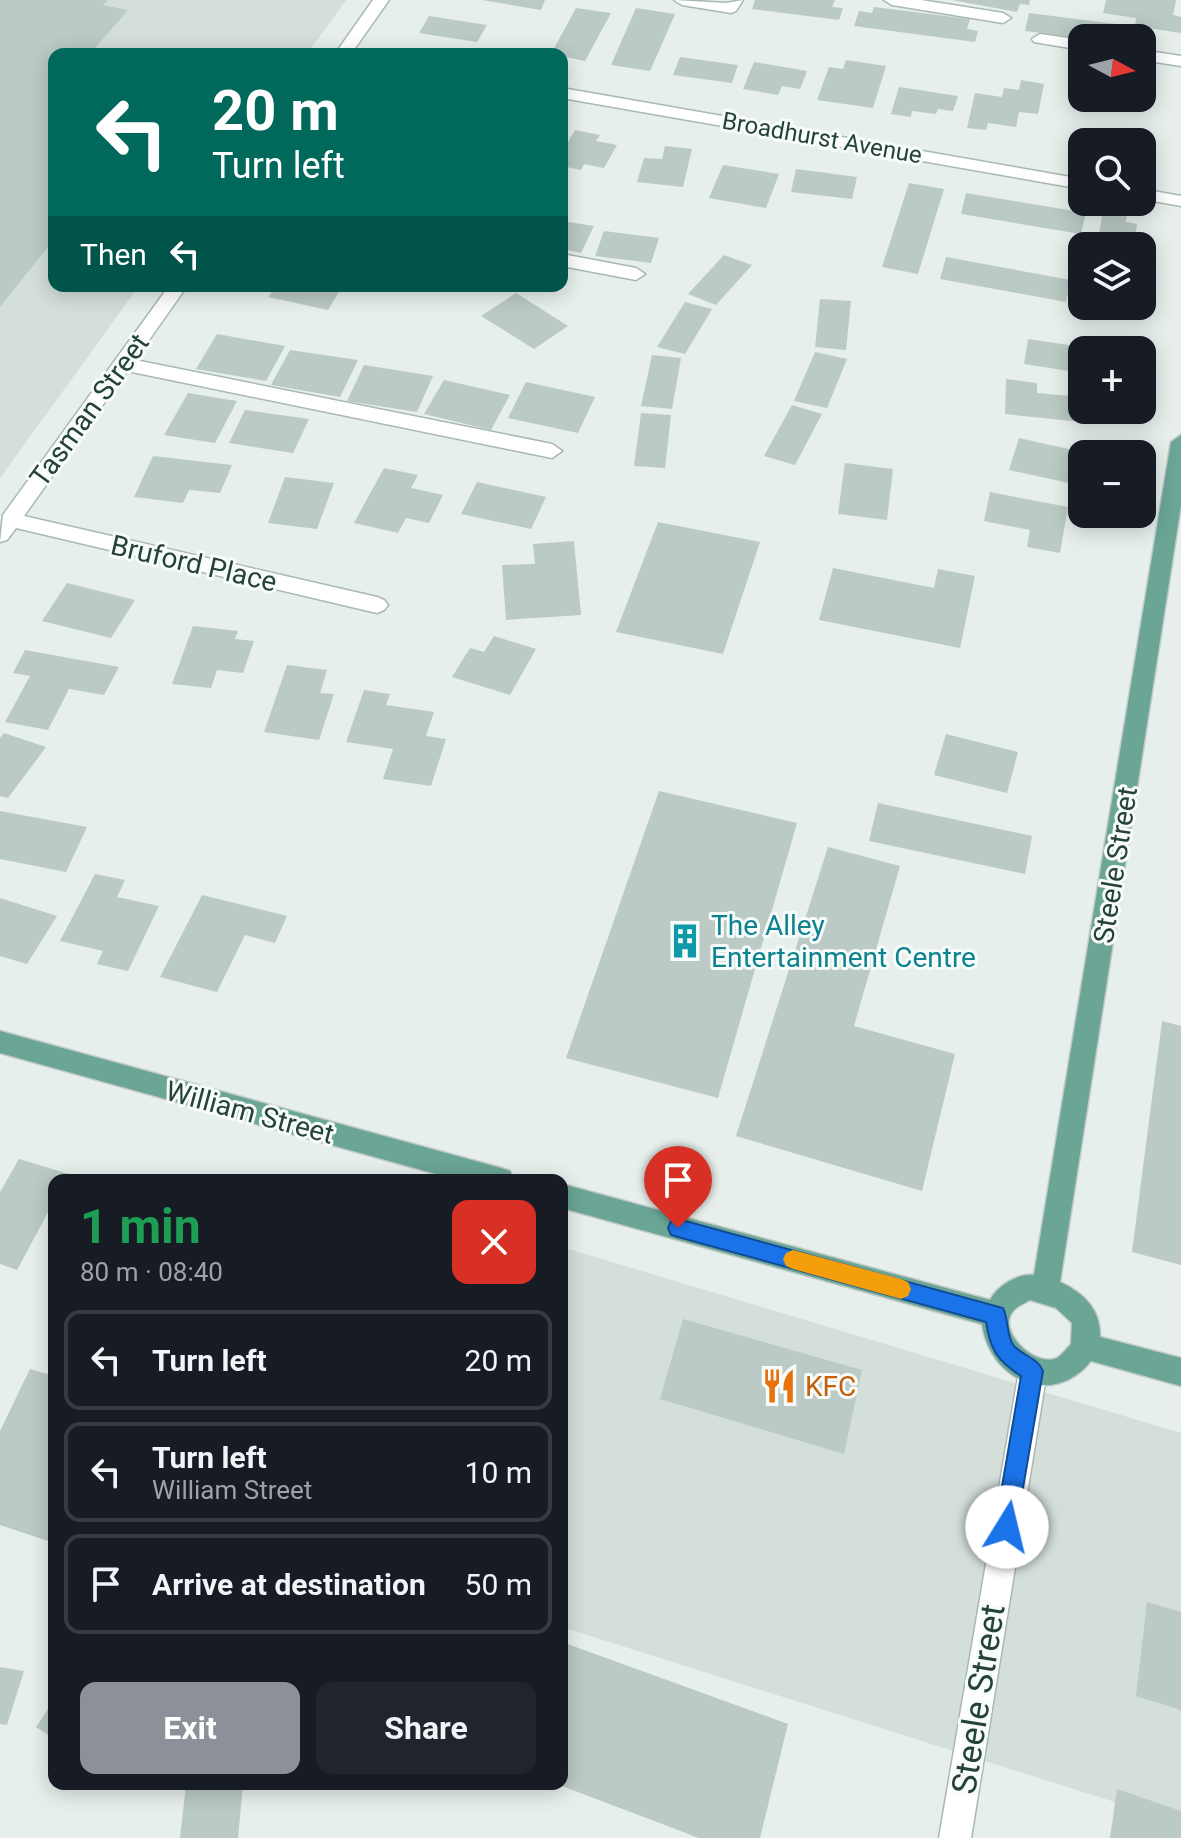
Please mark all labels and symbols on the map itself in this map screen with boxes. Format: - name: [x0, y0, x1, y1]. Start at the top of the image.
- north arrow: [1068, 24, 1156, 112]
- street label: Broadhurst Avenue: [720, 107, 924, 169]
- street label: Tasman Street: [23, 327, 156, 493]
- street label: Bruford Place: [108, 528, 280, 599]
- street label: Steele Street: [1087, 784, 1144, 946]
- place label: The Alley Entertainment Centre: [711, 909, 976, 974]
- building icon: The Alley Entertainment Centre: [666, 922, 704, 960]
- street label: William Street: [162, 1074, 338, 1151]
- pin: [644, 1146, 712, 1228]
- restaurant icon: KFC: [760, 1367, 798, 1405]
- place label: KFC: [805, 1370, 856, 1403]
- position arrow: [965, 1485, 1049, 1569]
- street label: Steele Street: [943, 1601, 1013, 1797]

